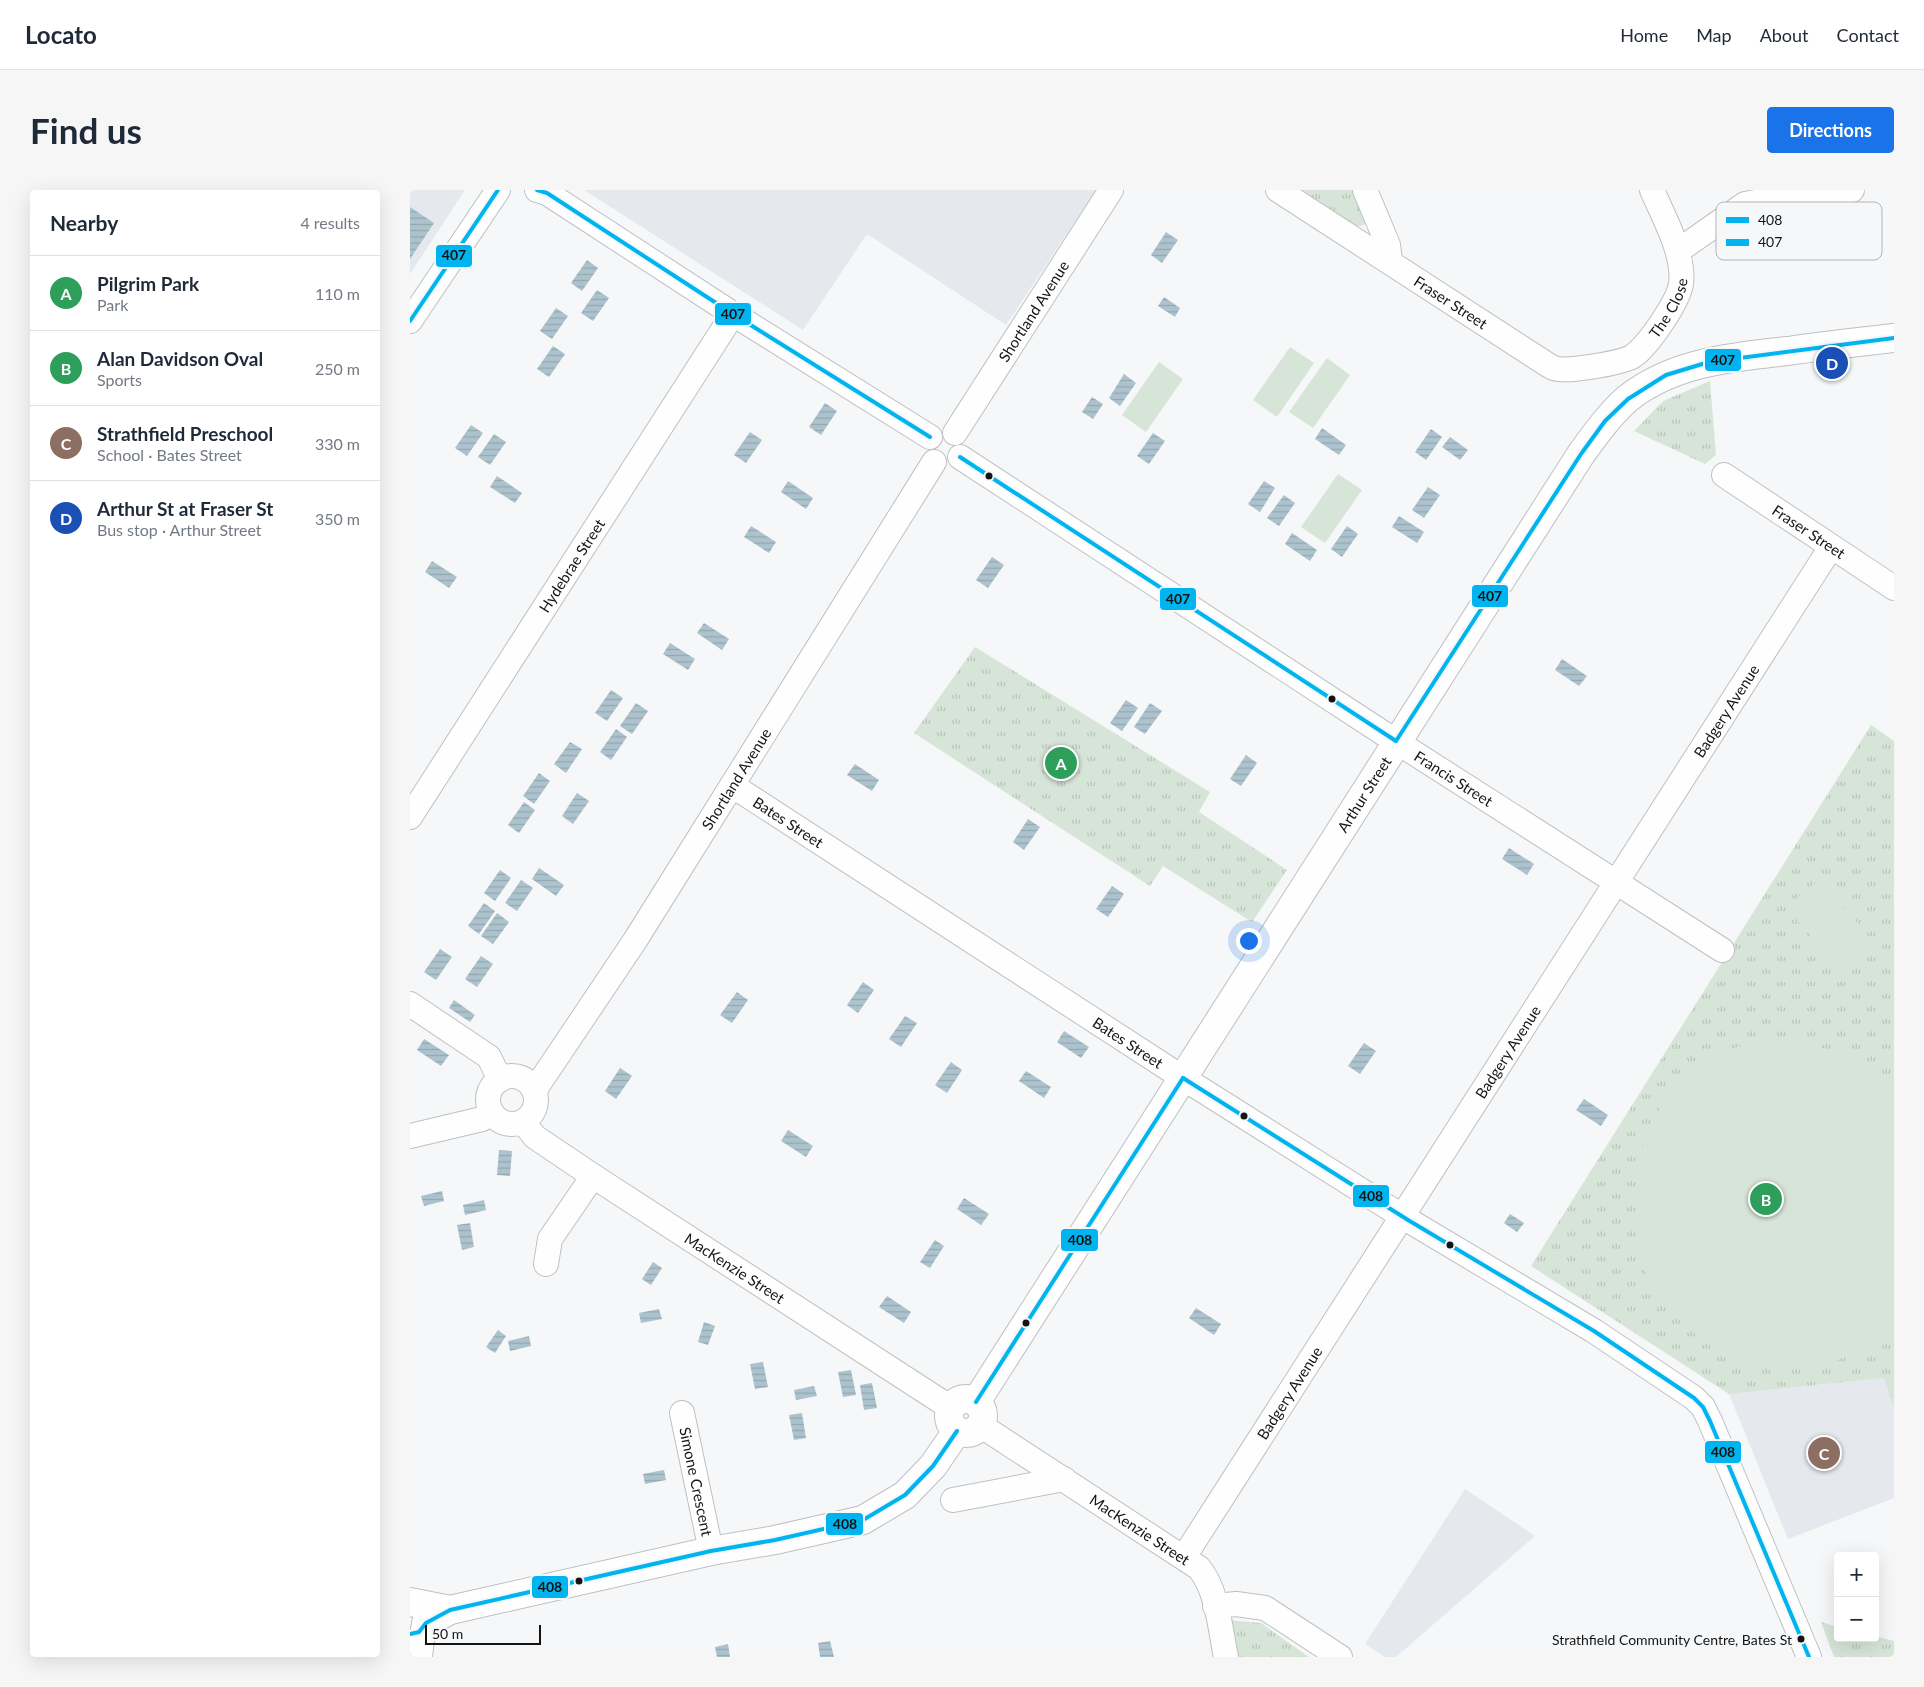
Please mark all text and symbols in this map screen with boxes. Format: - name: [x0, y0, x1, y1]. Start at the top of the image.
- text: Locato: [25, 20, 97, 49]
- text: Home: [1620, 24, 1668, 46]
- text: Map: [1696, 24, 1732, 46]
- text: About: [1760, 24, 1809, 46]
- text: Contact: [1837, 24, 1899, 46]
- button: Directions: [1767, 107, 1894, 153]
- text: Find us: [30, 109, 142, 151]
- legend: [1716, 202, 1882, 260]
- text: Nearby: [50, 210, 118, 235]
- text: 408: [1758, 211, 1782, 228]
- text: 4 results: [300, 213, 360, 232]
- text: 407: [1758, 233, 1782, 250]
- line badge: 407: [435, 244, 473, 268]
- text: 407: [442, 246, 466, 263]
- street label: Shortland Avenue: [994, 257, 1072, 365]
- text: Pilgrim Park: [97, 272, 199, 295]
- street label: Fraser Street: [1411, 272, 1491, 333]
- street label: The Close: [1645, 277, 1691, 341]
- text: A: [60, 284, 72, 303]
- text: 110 m: [315, 284, 360, 303]
- text: Park: [97, 295, 128, 314]
- line badge: 407: [714, 302, 752, 326]
- text: 407: [721, 305, 745, 322]
- pin: D: [1816, 344, 1848, 382]
- text: Alan Davidson Oval: [97, 347, 263, 370]
- line badge: 407: [1704, 348, 1742, 372]
- text: 407: [1711, 351, 1735, 368]
- text: B: [61, 359, 71, 378]
- text: 250 m: [315, 359, 360, 378]
- text: Sports: [97, 370, 142, 389]
- text: Strathfield Preschool: [97, 422, 273, 445]
- text: C: [61, 434, 71, 453]
- text: 330 m: [315, 434, 360, 453]
- text: School · Bates Street: [97, 445, 242, 464]
- unlabelled marker: [984, 471, 994, 481]
- text: Arthur St at Fraser St: [97, 497, 273, 520]
- street label: Fraser Street: [1769, 501, 1849, 562]
- text: D: [60, 509, 72, 528]
- text: 350 m: [315, 509, 360, 528]
- street label: Hydebrae Street: [535, 515, 609, 616]
- text: Bus stop · Arthur Street: [97, 520, 262, 539]
- line badge: 407: [1471, 584, 1509, 608]
- line badge: 407: [1159, 587, 1197, 611]
- text: 407: [1478, 587, 1502, 604]
- text: 407: [1166, 590, 1190, 607]
- street label: Badgery Avenue: [1690, 661, 1763, 761]
- unlabelled marker: [1327, 694, 1337, 704]
- street label: Shortland Avenue: [698, 724, 775, 833]
- pin: A: [1045, 744, 1077, 782]
- street label: Francis Street: [1411, 747, 1497, 810]
- street label: Arthur Street: [1333, 753, 1395, 835]
- street label: Bates Street: [750, 793, 827, 852]
- your location: [1236, 928, 1262, 954]
- street label: Badgery Avenue: [1471, 1002, 1544, 1102]
- street label: Bates Street: [1090, 1013, 1167, 1072]
- unlabelled marker: [1239, 1111, 1249, 1121]
- pin: B: [1750, 1180, 1782, 1218]
- line badge: 408: [1352, 1184, 1390, 1208]
- text: 408: [1359, 1187, 1383, 1204]
- line badge: 408: [1060, 1228, 1099, 1252]
- street label: MacKenzie Street: [681, 1229, 789, 1307]
- text: 408: [1068, 1231, 1092, 1248]
- unlabelled marker: [1445, 1240, 1455, 1250]
- unlabelled marker: [1021, 1318, 1031, 1328]
- street label: Badgery Avenue: [1253, 1343, 1326, 1443]
- street label: Simone Crescent: [676, 1425, 717, 1538]
- pin: C: [1808, 1434, 1840, 1472]
- line badge: 408: [1704, 1440, 1742, 1464]
- text: 408: [1711, 1443, 1735, 1460]
- street label: MacKenzie Street: [1087, 1490, 1194, 1569]
- line badge: 408: [825, 1512, 864, 1536]
- text: 408: [833, 1515, 857, 1532]
- map controls: [1834, 1552, 1879, 1642]
- button: +: [1834, 1552, 1879, 1597]
- line badge: 408: [531, 1575, 569, 1599]
- unlabelled marker: [574, 1576, 584, 1586]
- text: 408: [538, 1578, 562, 1595]
- button: −: [1834, 1597, 1879, 1642]
- scale bar: [425, 1622, 541, 1645]
- text: 50 m: [432, 1625, 463, 1642]
- place label: Strathfield Community Centre, Bates St: [1552, 1631, 1792, 1648]
- marker: Strathfield Community Centre, Bates St: [1796, 1634, 1806, 1644]

